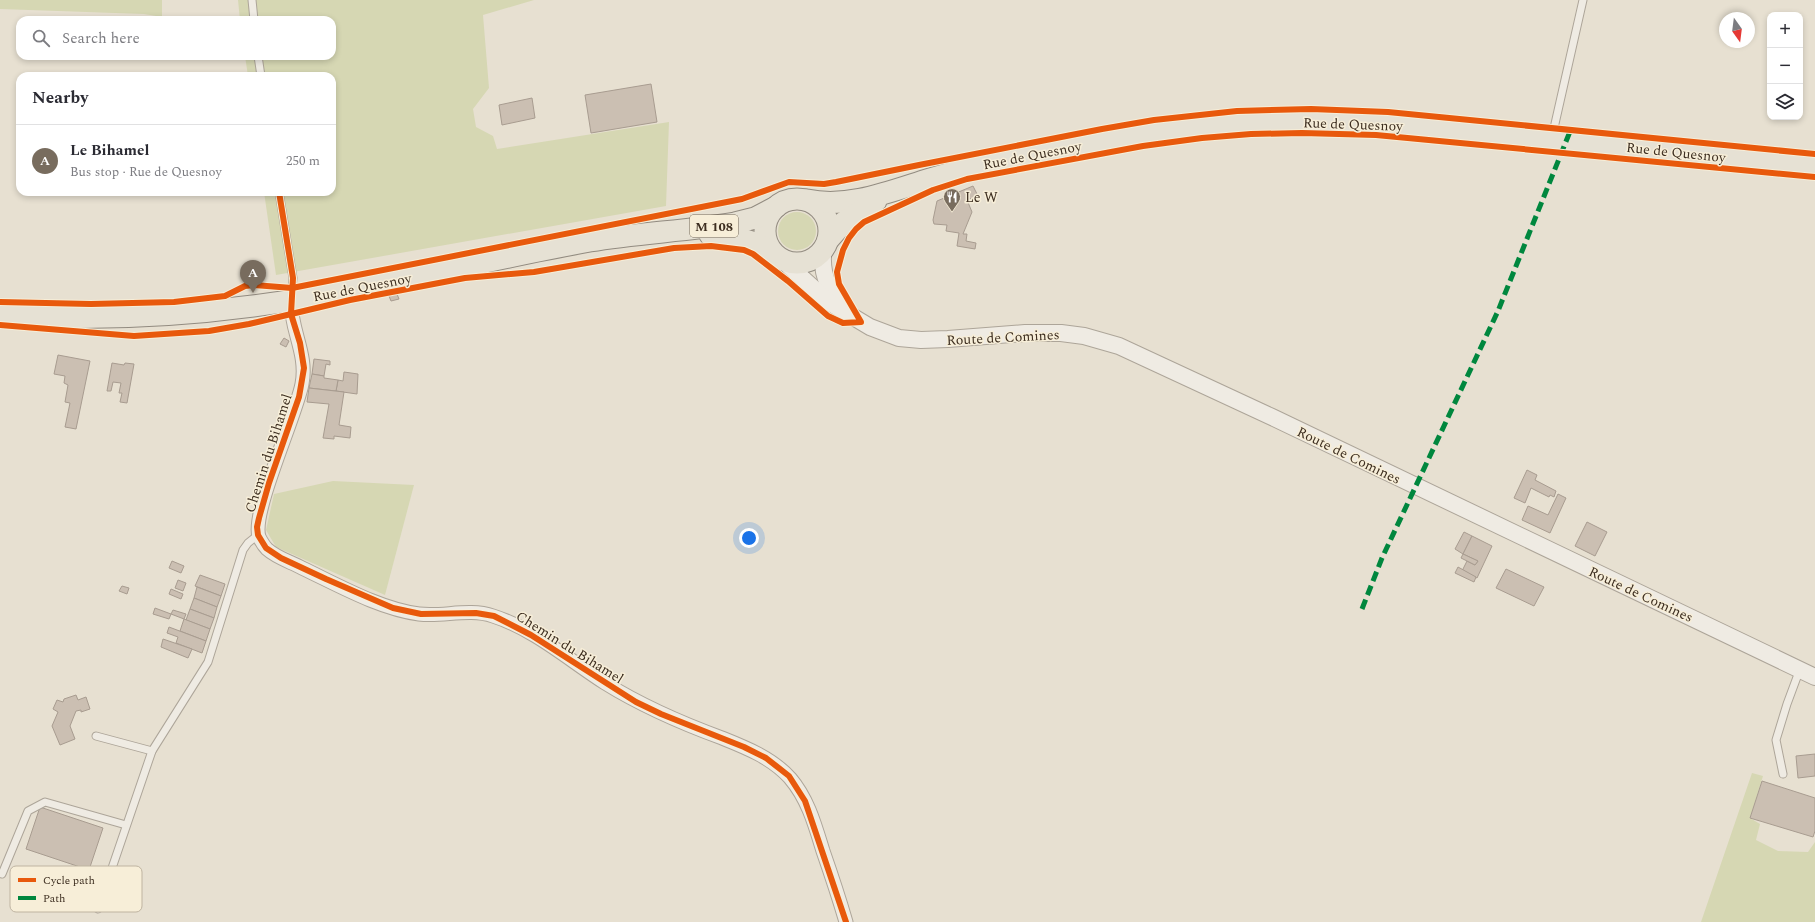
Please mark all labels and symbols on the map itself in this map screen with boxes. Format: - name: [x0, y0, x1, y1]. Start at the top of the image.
- north arrow: [1719, 12, 1755, 48]
- street label: Rue de Quesnoy: [1303, 112, 1405, 137]
- street label: Rue de Quesnoy: [981, 135, 1084, 175]
- street label: Rue de Quesnoy: [1625, 137, 1728, 168]
- restaurant icon: Le W: [942, 187, 962, 212]
- place label: Le W: [965, 187, 998, 208]
- road number: M 108: [690, 215, 738, 237]
- pin: A: [240, 260, 266, 293]
- street label: Rue de Quesnoy: [311, 267, 414, 307]
- street label: Route de Comines: [946, 324, 1060, 351]
- street label: Chemin du Bihamel: [239, 391, 298, 515]
- street label: Route de Comines: [1293, 421, 1404, 490]
- your location: [739, 528, 759, 548]
- street label: Route de Comines: [1585, 561, 1696, 628]
- street label: Chemin du Bihamel: [512, 606, 628, 689]
- legend: [10, 866, 142, 912]
- text: Cycle path: [43, 872, 95, 889]
- text: Path: [43, 890, 65, 907]

